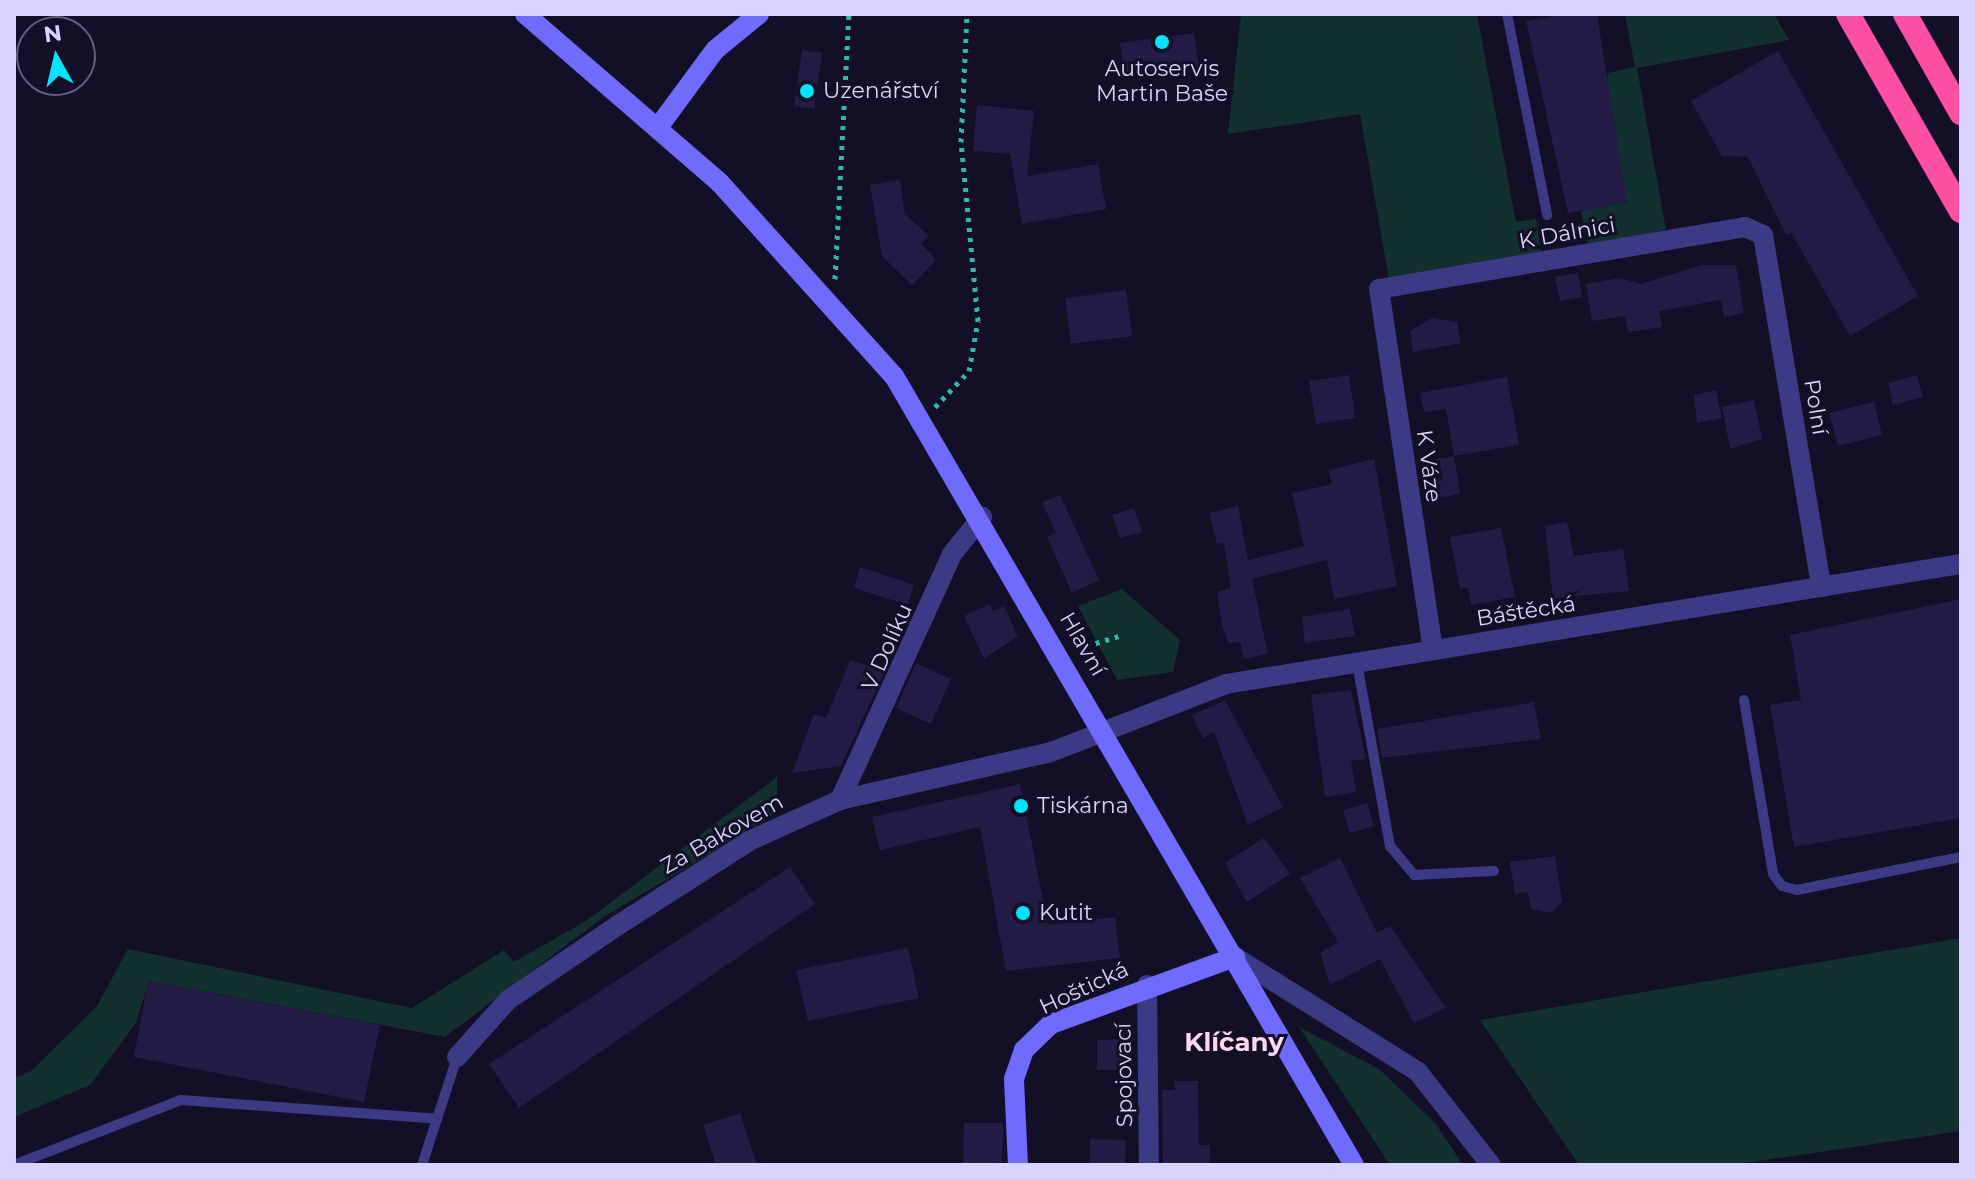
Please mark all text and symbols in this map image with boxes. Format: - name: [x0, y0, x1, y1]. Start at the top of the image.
- north arrow: [16, 16, 96, 96]
- text: N: [42, 19, 64, 48]
- marker: Autoservis Martin Baše: [1153, 33, 1171, 51]
- place label: Autoservis Martin Baše: [1096, 55, 1228, 106]
- place label: Uzenářství: [823, 78, 939, 104]
- marker: Uzenářství: [798, 82, 816, 100]
- street label: K Dálnici: [1517, 212, 1617, 254]
- street label: Polní: [1799, 377, 1833, 437]
- street label: K Váze: [1411, 428, 1447, 504]
- street label: Báštěcká: [1474, 590, 1578, 632]
- street label: V Dolíku: [856, 599, 918, 695]
- street label: Hlavní: [1054, 607, 1112, 681]
- street label: Za Bakovem: [656, 788, 788, 880]
- place label: Tiskárna: [1037, 793, 1129, 819]
- marker: Tiskárna: [1012, 797, 1030, 815]
- place label: Kutit: [1039, 900, 1093, 926]
- marker: Kutit: [1014, 904, 1032, 922]
- street label: Hoštická: [1035, 956, 1133, 1020]
- street label: Spojovací: [1110, 1023, 1138, 1127]
- district label: Klíčany: [1184, 1027, 1284, 1059]

